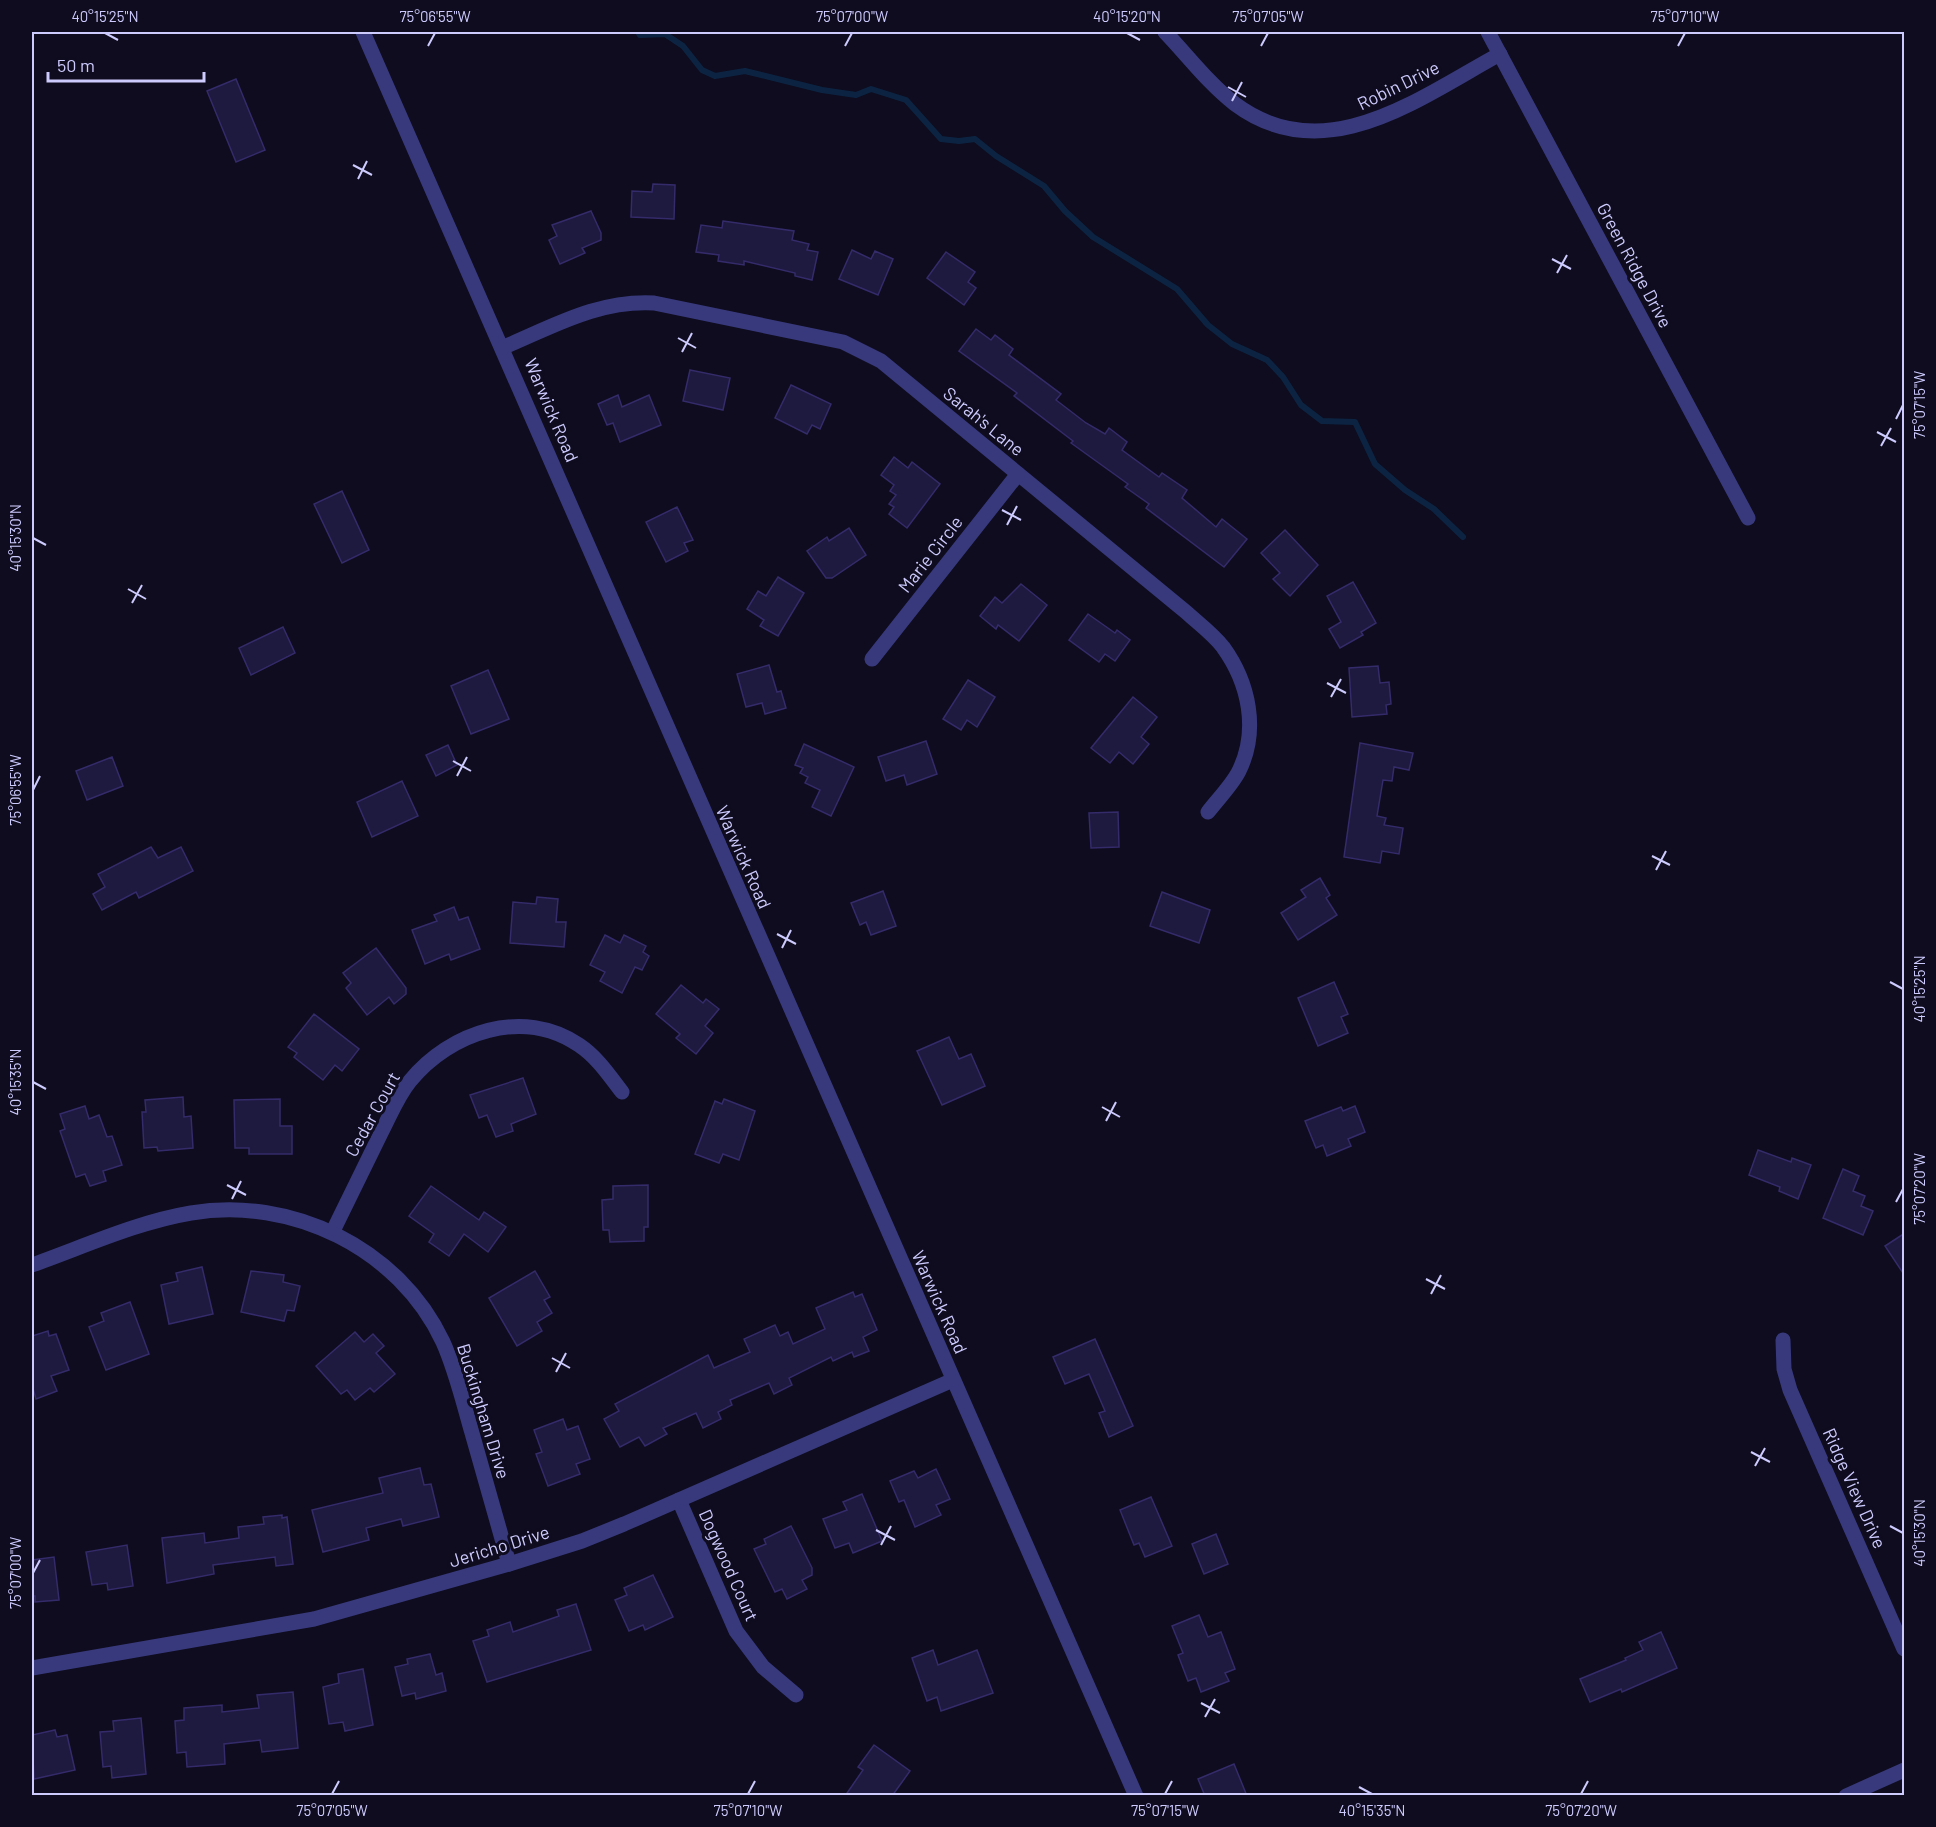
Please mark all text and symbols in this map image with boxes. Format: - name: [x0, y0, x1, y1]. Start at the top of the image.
- text: 40°15'25"N: [71, 7, 139, 25]
- text: 75°06'55"W: [399, 7, 471, 25]
- text: 75°07'00"W: [816, 7, 888, 25]
- text: 40°15'20"N: [1093, 7, 1161, 25]
- text: 75°07'05"W: [1232, 7, 1304, 25]
- text: 75°07'10"W: [1651, 7, 1719, 25]
- scale bar: [48, 45, 204, 83]
- text: 50 m: [57, 54, 95, 76]
- street label: Robin Drive: [1353, 56, 1443, 114]
- street label: Green Ridge Drive: [1593, 199, 1677, 331]
- street label: Warwick Road: [520, 355, 584, 465]
- text: 75°07'15"W: [1910, 371, 1928, 439]
- street label: Sarah's Lane: [939, 382, 1029, 460]
- text: 40°15'30"N: [6, 504, 24, 572]
- street label: Marie Circle: [893, 511, 967, 597]
- text: 75°06'55"W: [6, 754, 24, 826]
- street label: Warwick Road: [711, 802, 777, 912]
- text: 40°15'25"N: [1910, 955, 1928, 1023]
- text: 40°15'35"N: [6, 1049, 24, 1115]
- street label: Cedar Court: [340, 1068, 404, 1160]
- text: 75°07'20"W: [1910, 1153, 1928, 1225]
- street label: Warwick Road: [907, 1247, 973, 1357]
- street label: Buckingham Drive: [453, 1341, 515, 1481]
- street label: Ridge View Drive: [1819, 1424, 1891, 1552]
- text: 40°15'30"N: [1910, 1499, 1928, 1567]
- street label: Dogwood Court: [695, 1506, 763, 1624]
- street label: Jericho Drive: [446, 1520, 552, 1572]
- text: 75°07'00"W: [6, 1537, 24, 1609]
- text: 75°07'05"W: [296, 1801, 368, 1819]
- text: 75°07'10"W: [714, 1801, 782, 1819]
- text: 75°07'15"W: [1131, 1801, 1199, 1819]
- text: 40°15'35"N: [1339, 1801, 1405, 1819]
- text: 75°07'20"W: [1545, 1801, 1617, 1819]

